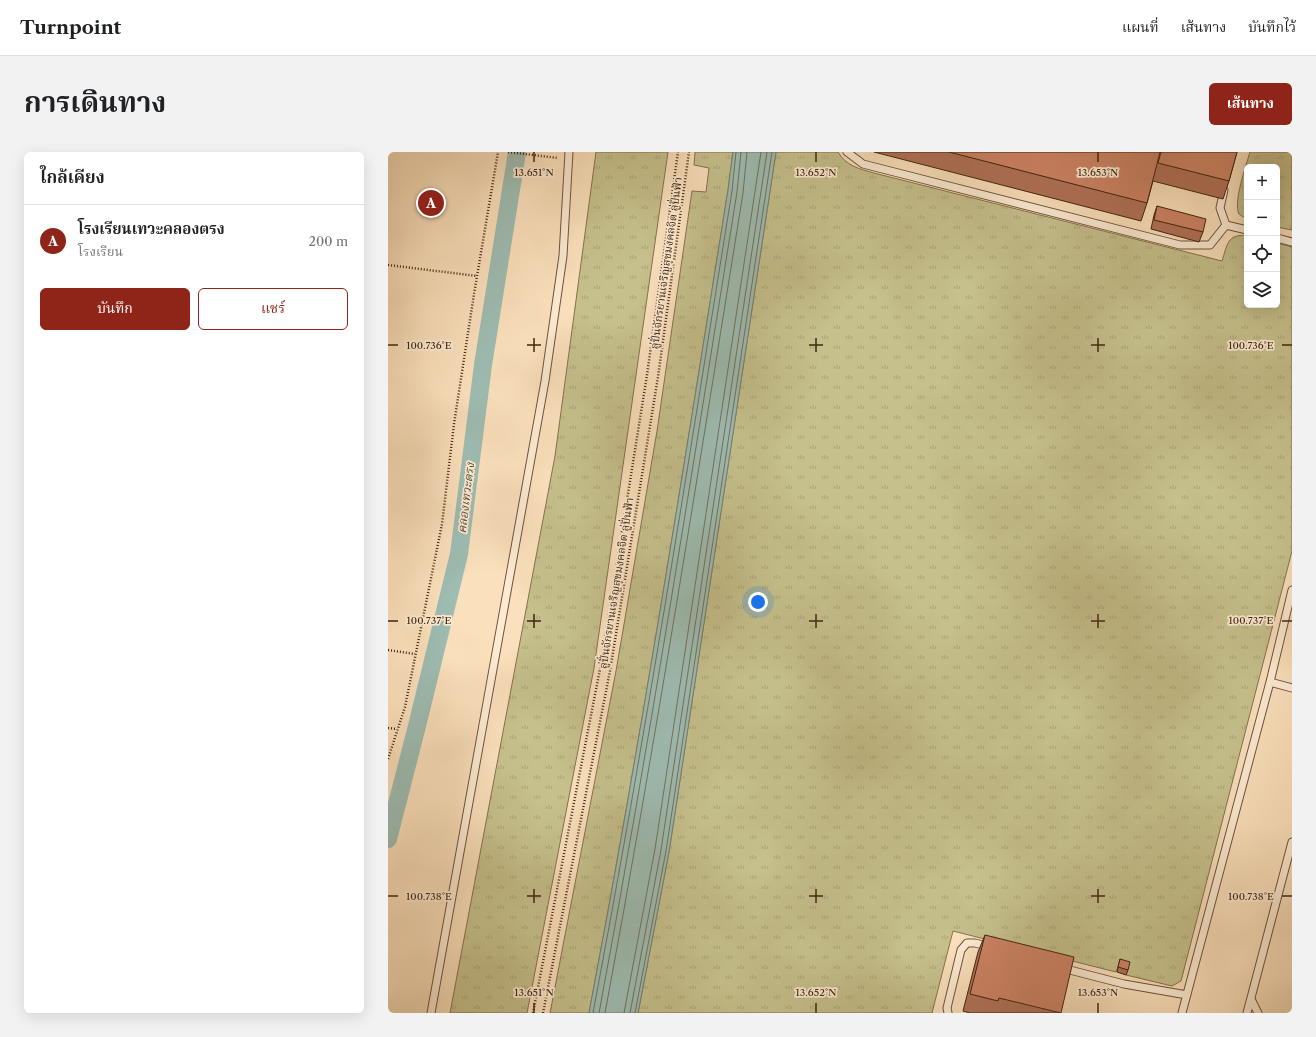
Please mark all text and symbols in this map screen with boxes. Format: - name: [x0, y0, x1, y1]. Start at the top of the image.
- text: Turnpoint: [20, 16, 121, 39]
- text: แผนที่: [1122, 18, 1159, 36]
- text: เส้นทาง: [1181, 18, 1226, 36]
- text: บันทึกไว้: [1248, 18, 1296, 36]
- button: เส้นทาง: [1209, 83, 1292, 125]
- text: การเดินทาง: [24, 85, 166, 119]
- map controls: [1244, 164, 1280, 308]
- button: +: [1244, 164, 1280, 200]
- text: 13.651°N: [514, 166, 554, 179]
- text: 13.652°N: [796, 166, 836, 179]
- text: 13.653°N: [1078, 166, 1118, 179]
- text: ใกล้เคียง: [40, 167, 105, 187]
- street label: ลู่ปั่นจักรยานเจริญสุขมงคลจิต ลู่ปั่นฟ้า: [646, 176, 686, 350]
- pin: A: [418, 188, 444, 218]
- button: −: [1244, 200, 1280, 236]
- text: โรงเรียนเทวะคลองตรง: [78, 219, 225, 238]
- text: A: [48, 233, 58, 249]
- text: 200 m: [308, 233, 348, 249]
- button: locate: [1244, 236, 1280, 272]
- text: โรงเรียน: [78, 243, 123, 259]
- button: layers: [1244, 272, 1280, 308]
- button: บันทึก: [40, 288, 190, 330]
- button: แชร์: [198, 288, 348, 330]
- text: 100.736°E: [406, 339, 452, 352]
- text: 100.736°E: [1228, 339, 1274, 352]
- water label: คลองเทวะตรง: [454, 461, 477, 534]
- street label: ลู่ปั่นจักรยานเจริญสุขมงคลจิต ลู่ปั่นฟ้า: [595, 496, 637, 670]
- your location: [748, 592, 768, 612]
- text: 100.737°E: [407, 614, 451, 627]
- text: 100.737°E: [1229, 614, 1273, 627]
- text: 100.738°E: [406, 890, 452, 903]
- text: 100.738°E: [1228, 890, 1274, 903]
- text: 13.651°N: [514, 986, 554, 999]
- text: 13.652°N: [796, 986, 836, 999]
- text: 13.653°N: [1078, 986, 1118, 999]

